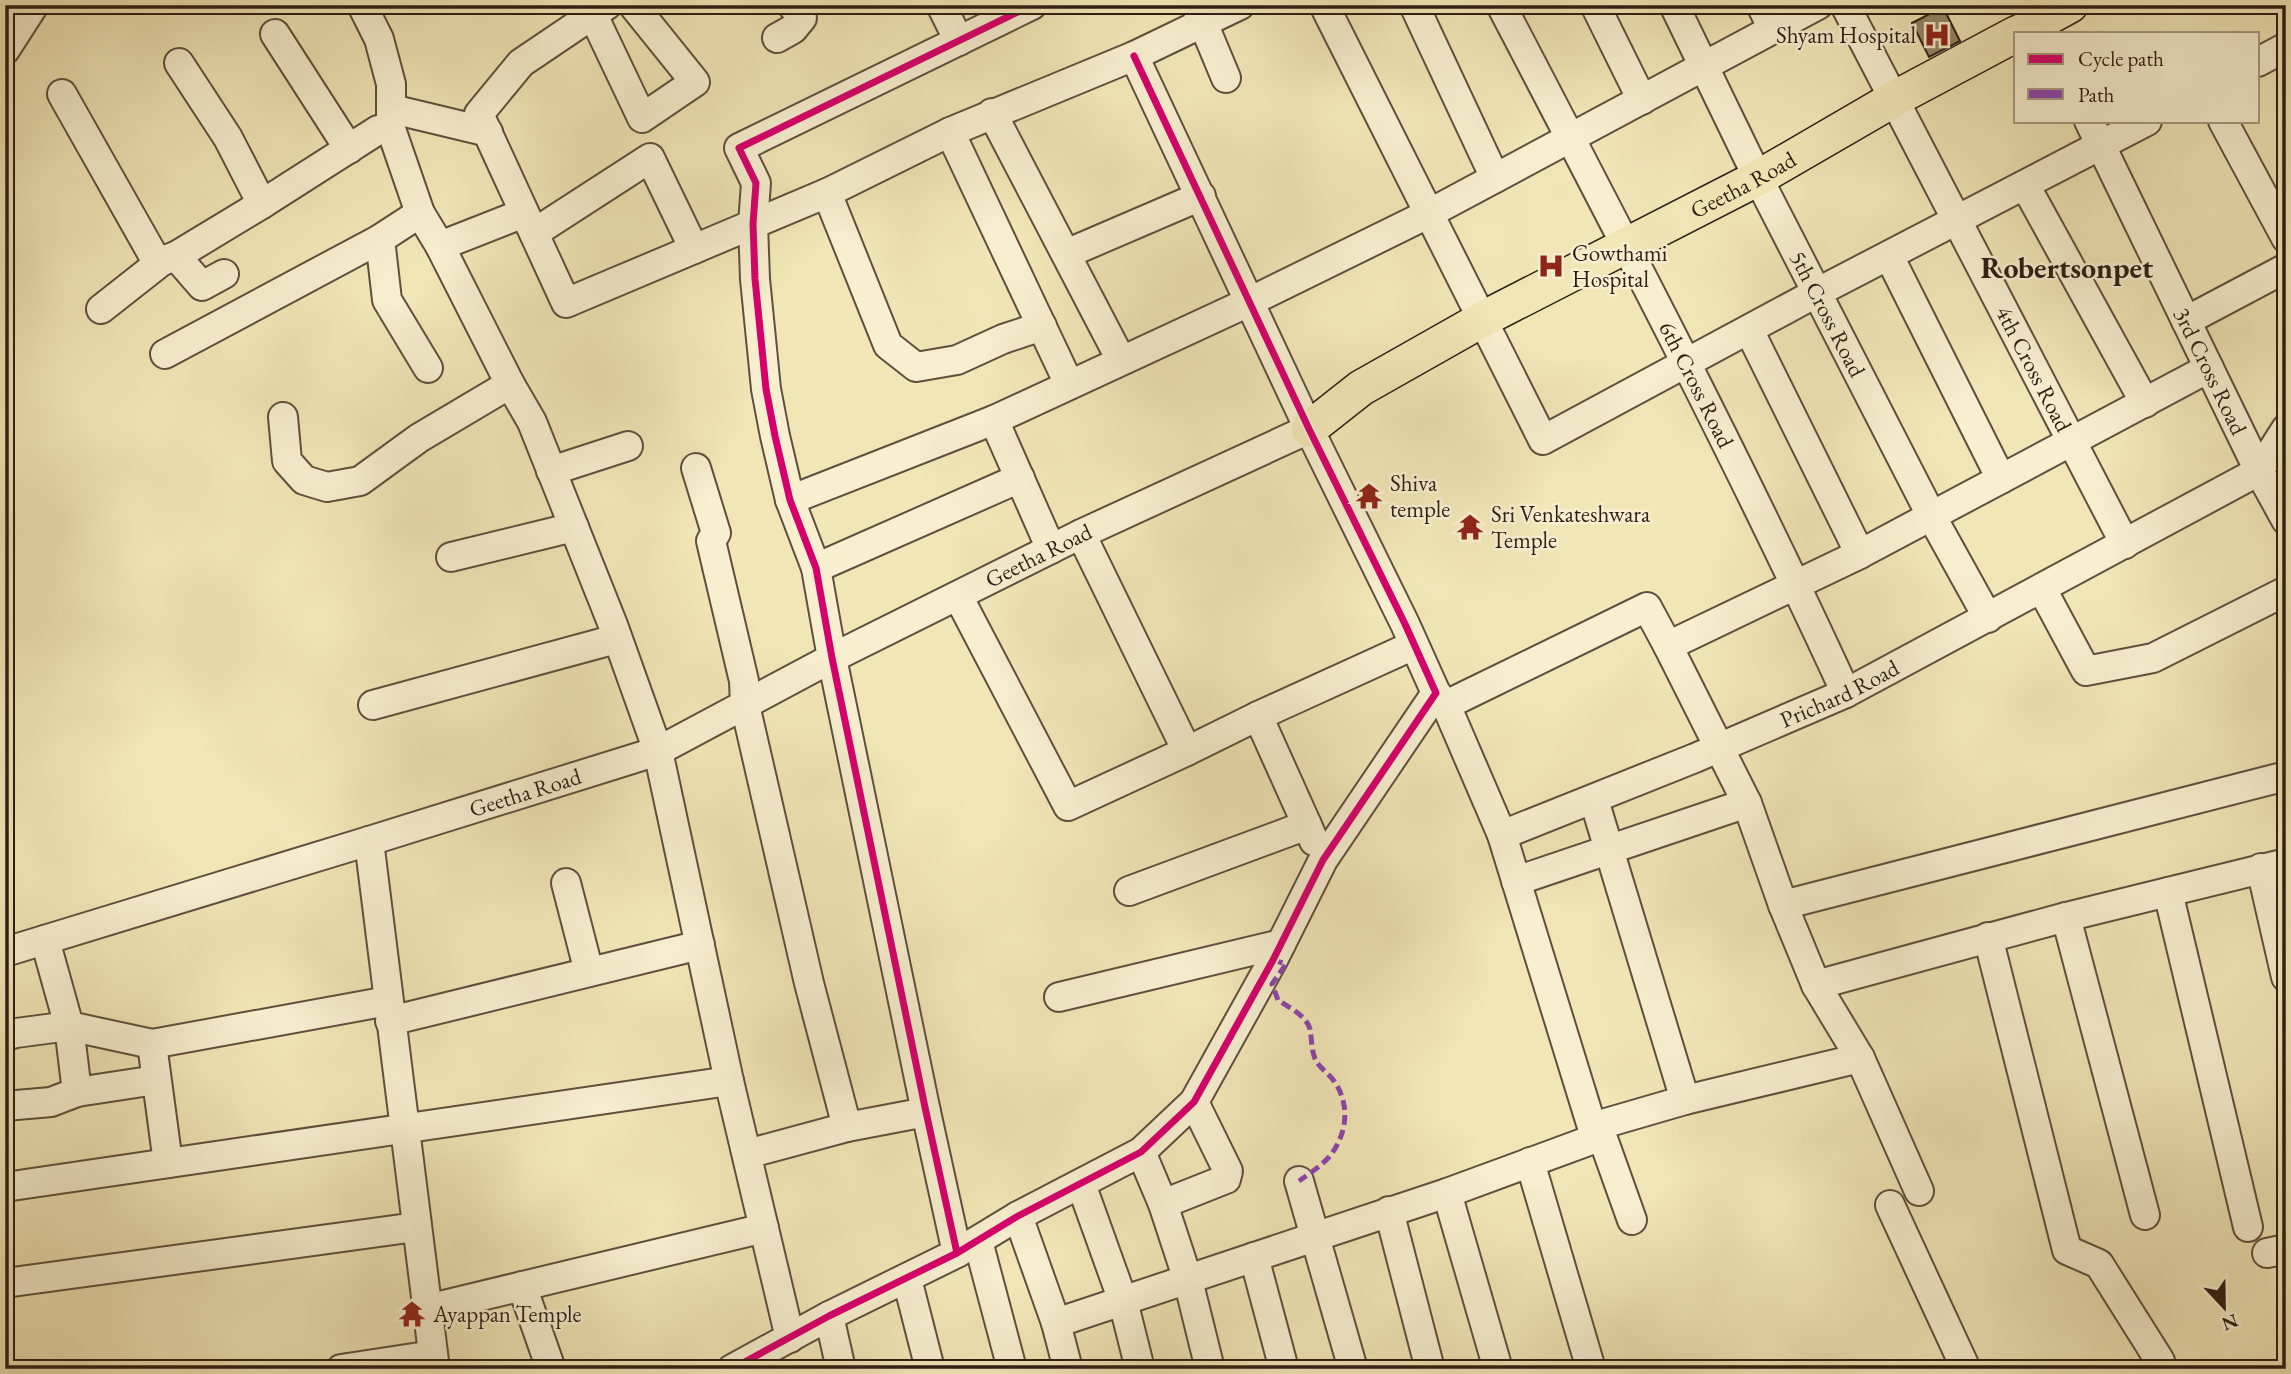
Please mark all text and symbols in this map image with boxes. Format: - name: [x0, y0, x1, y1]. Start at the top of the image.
- place label: Shyam Hospital: [1776, 20, 1916, 50]
- hospital icon: Shyam Hospital: [1922, 20, 1952, 50]
- legend: [2014, 32, 2260, 122]
- text: Cycle path: [2078, 45, 2164, 72]
- text: Path: [2078, 81, 2115, 108]
- street label: Geetha Road: [1685, 144, 1802, 225]
- place label: Gowthami Hospital: [1572, 238, 1668, 294]
- street label: 5th Cross Road: [1783, 246, 1873, 382]
- district label: Robertsonpet: [1981, 248, 2154, 287]
- hospital icon: Gowthami Hospital: [1536, 251, 1566, 281]
- street label: 4th Cross Road: [1989, 301, 2079, 437]
- street label: 3rd Cross Road: [2167, 302, 2254, 440]
- street label: 6th Cross Road: [1652, 316, 1741, 453]
- place label: Shiva temple: [1390, 468, 1450, 524]
- temple icon: Shiva temple: [1354, 481, 1384, 511]
- place label: Sri Venkateshwara Temple: [1491, 499, 1651, 555]
- temple icon: Sri Venkateshwara Temple: [1455, 512, 1485, 542]
- street label: Geetha Road: [980, 516, 1097, 594]
- street label: Prichard Road: [1775, 652, 1904, 735]
- street label: Geetha Road: [465, 761, 585, 824]
- north arrow: [2190, 1272, 2260, 1342]
- temple icon: Ayappan Temple: [397, 1299, 427, 1329]
- place label: Ayappan Temple: [432, 1299, 582, 1329]
- text: N: [2218, 1308, 2242, 1337]

